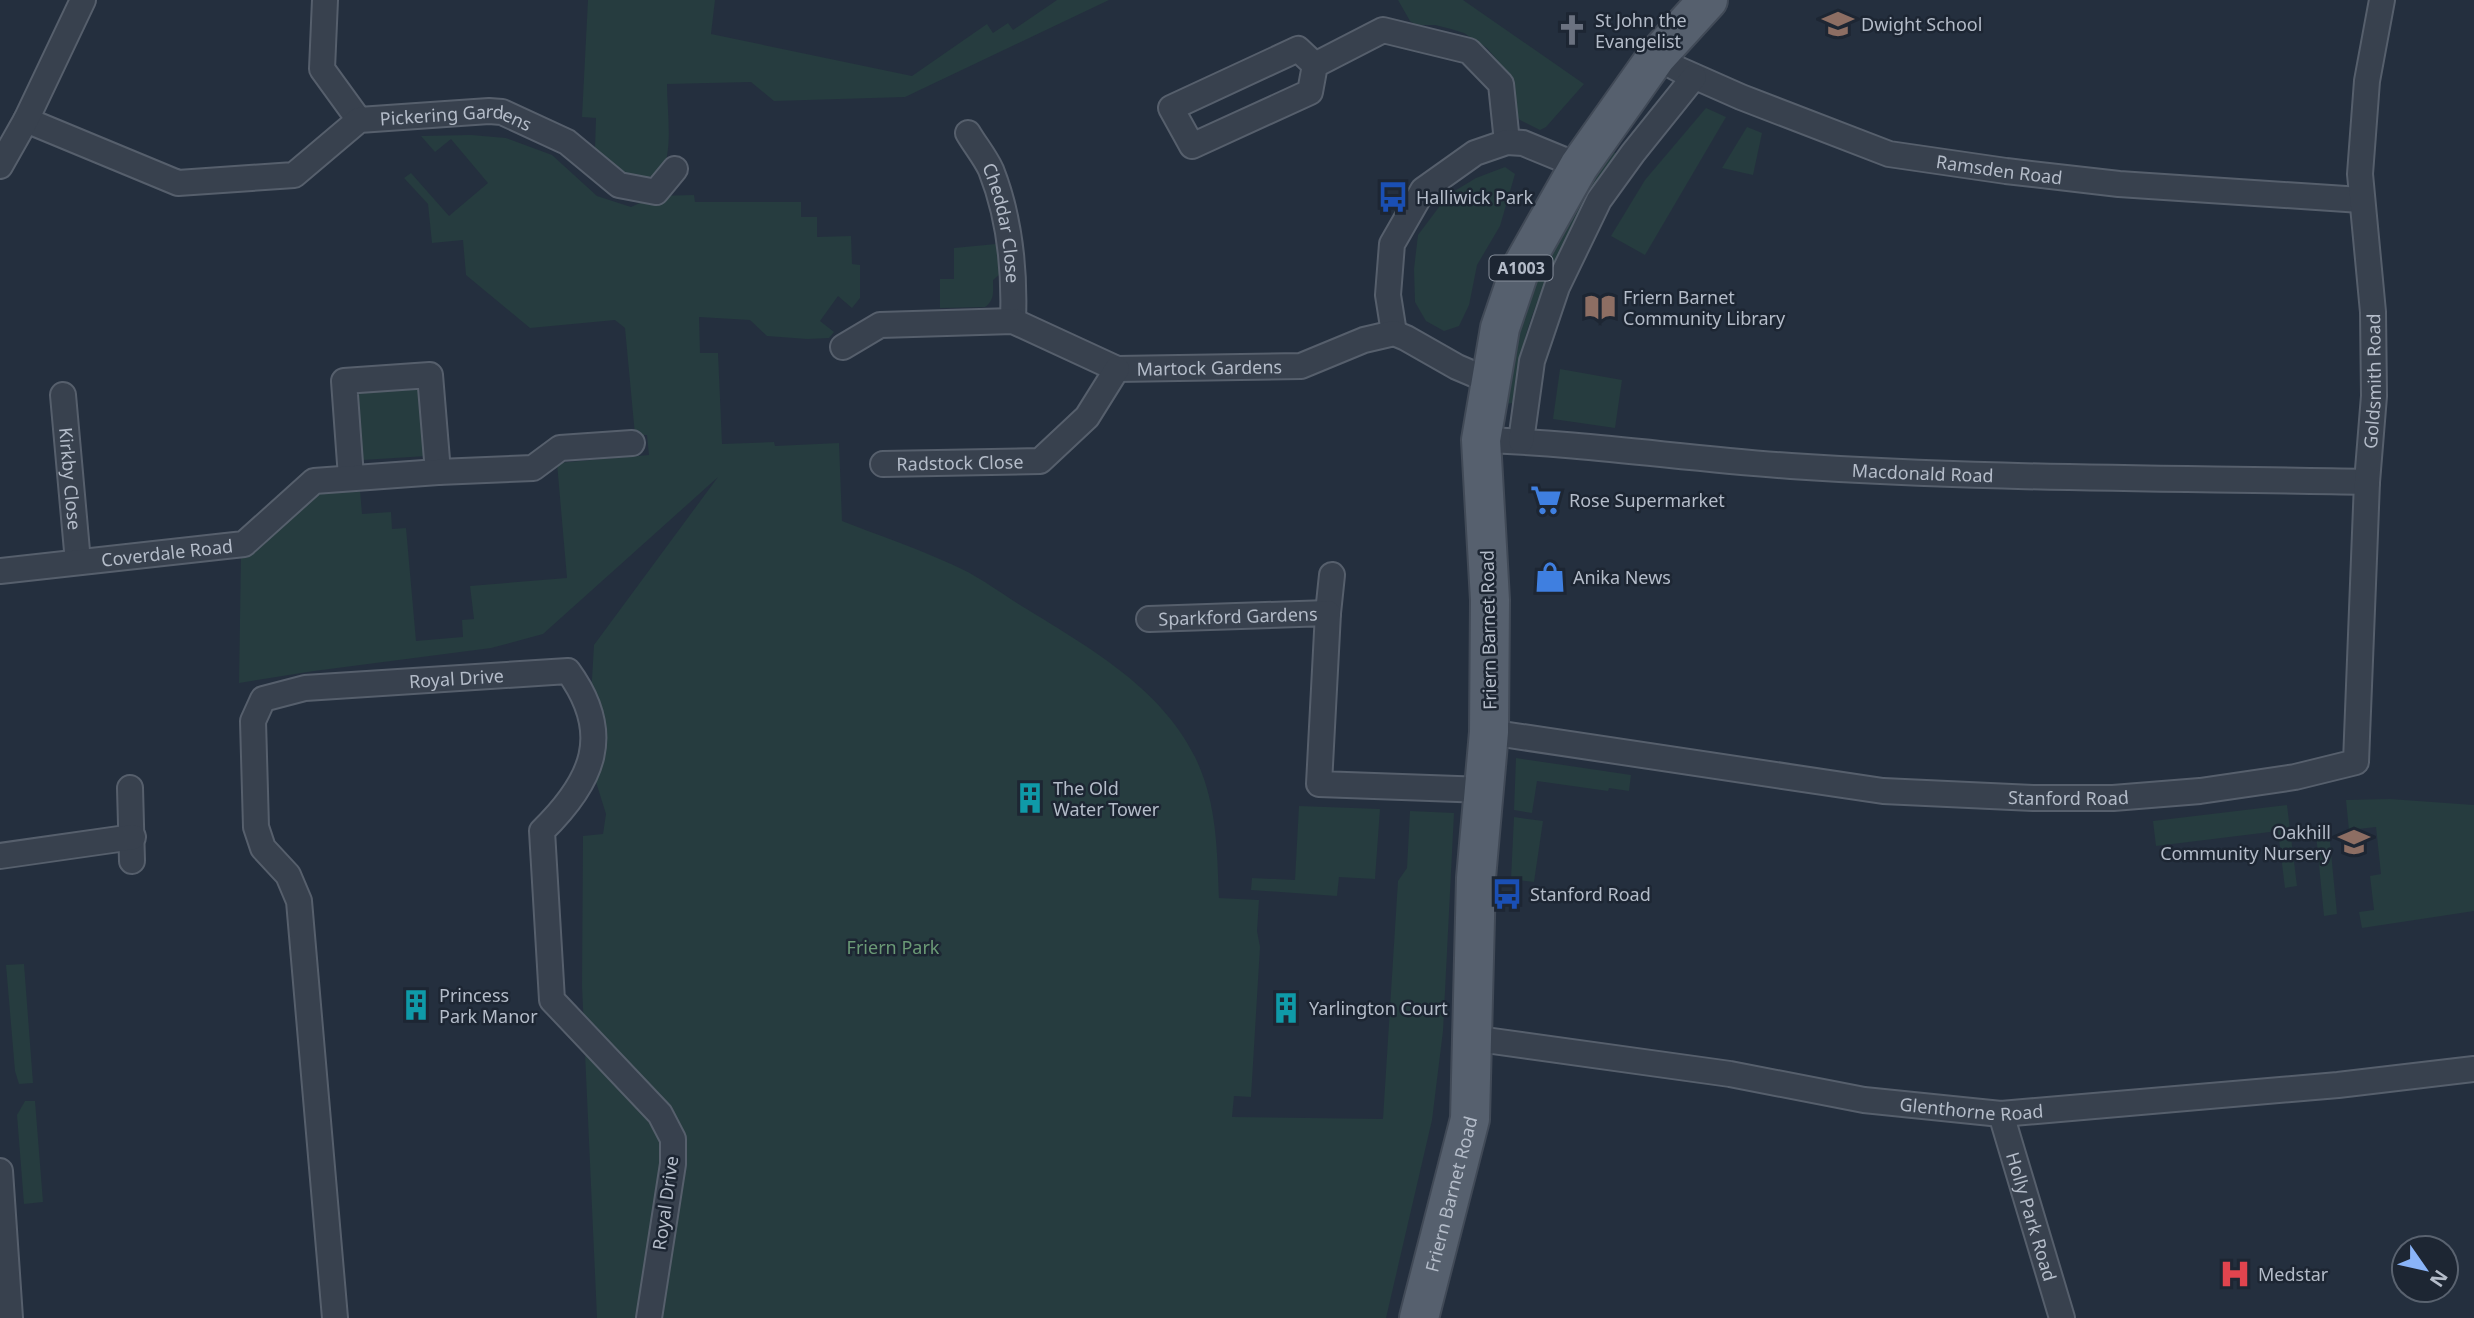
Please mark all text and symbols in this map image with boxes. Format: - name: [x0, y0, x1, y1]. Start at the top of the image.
- school or university icon: Dwight School: [1821, 7, 1855, 41]
- place label: St John the Evangelist: [1595, 8, 1687, 53]
- place label: Dwight School: [1861, 12, 1982, 36]
- church icon: St John the Evangelist: [1555, 13, 1589, 47]
- street label: Pickering Gardens: [379, 99, 536, 136]
- street label: Ramsden Road: [1935, 149, 2064, 189]
- street label: Cheddar Close: [977, 159, 1025, 284]
- bus stop icon: Halliwick Park: [1376, 180, 1410, 214]
- place label: Halliwick Park: [1416, 185, 1534, 209]
- road number: A1003: [1490, 256, 1552, 280]
- place label: Friern Barnet Community Library: [1623, 285, 1786, 330]
- library icon: Friern Barnet Community Library: [1583, 290, 1617, 324]
- street label: Goldsmith Road: [2358, 313, 2386, 450]
- street label: Martock Gardens: [1136, 354, 1282, 381]
- street label: Kirkby Close: [54, 426, 87, 531]
- street label: Radstock Close: [896, 449, 1024, 476]
- street label: Macdonald Road: [1851, 458, 1994, 487]
- supermarket icon: Rose Supermarket: [1529, 483, 1563, 517]
- place label: Rose Supermarket: [1569, 488, 1725, 512]
- street label: Coverdale Road: [100, 533, 234, 572]
- street label: Friern Barnet Road: [1475, 550, 1501, 710]
- shop icon: Anika News: [1533, 560, 1567, 594]
- place label: Anika News: [1573, 565, 1671, 589]
- street label: Sparkford Gardens: [1158, 601, 1318, 631]
- street label: Royal Drive: [408, 663, 504, 693]
- place label: The Old Water Tower: [1053, 776, 1160, 821]
- building icon: The Old Water Tower: [1013, 781, 1047, 815]
- street label: Stanford Road: [2007, 785, 2130, 810]
- place label: Oakhill Community Nursery: [2160, 820, 2332, 865]
- school or university icon: Oakhill Community Nursery: [2337, 825, 2371, 859]
- bus stop icon: Stanford Road: [1490, 877, 1524, 911]
- place label: Stanford Road: [1530, 882, 1651, 906]
- park label: Friern Park: [847, 935, 940, 959]
- place label: Princess Park Manor: [439, 983, 538, 1028]
- building icon: Princess Park Manor: [399, 988, 433, 1022]
- building icon: Yarlington Court: [1269, 991, 1303, 1025]
- place label: Yarlington Court: [1309, 996, 1448, 1020]
- street label: Glenthorne Road: [1898, 1092, 2044, 1126]
- street label: Friern Barnet Road: [1419, 1114, 1482, 1274]
- street label: Holly Park Road: [2001, 1149, 2062, 1284]
- street label: Royal Drive: [647, 1154, 683, 1252]
- north arrow: [2390, 1234, 2460, 1304]
- hospital icon: Medstar: [2218, 1257, 2252, 1291]
- place label: Medstar: [2258, 1262, 2329, 1286]
- text: N: [2424, 1265, 2454, 1292]

